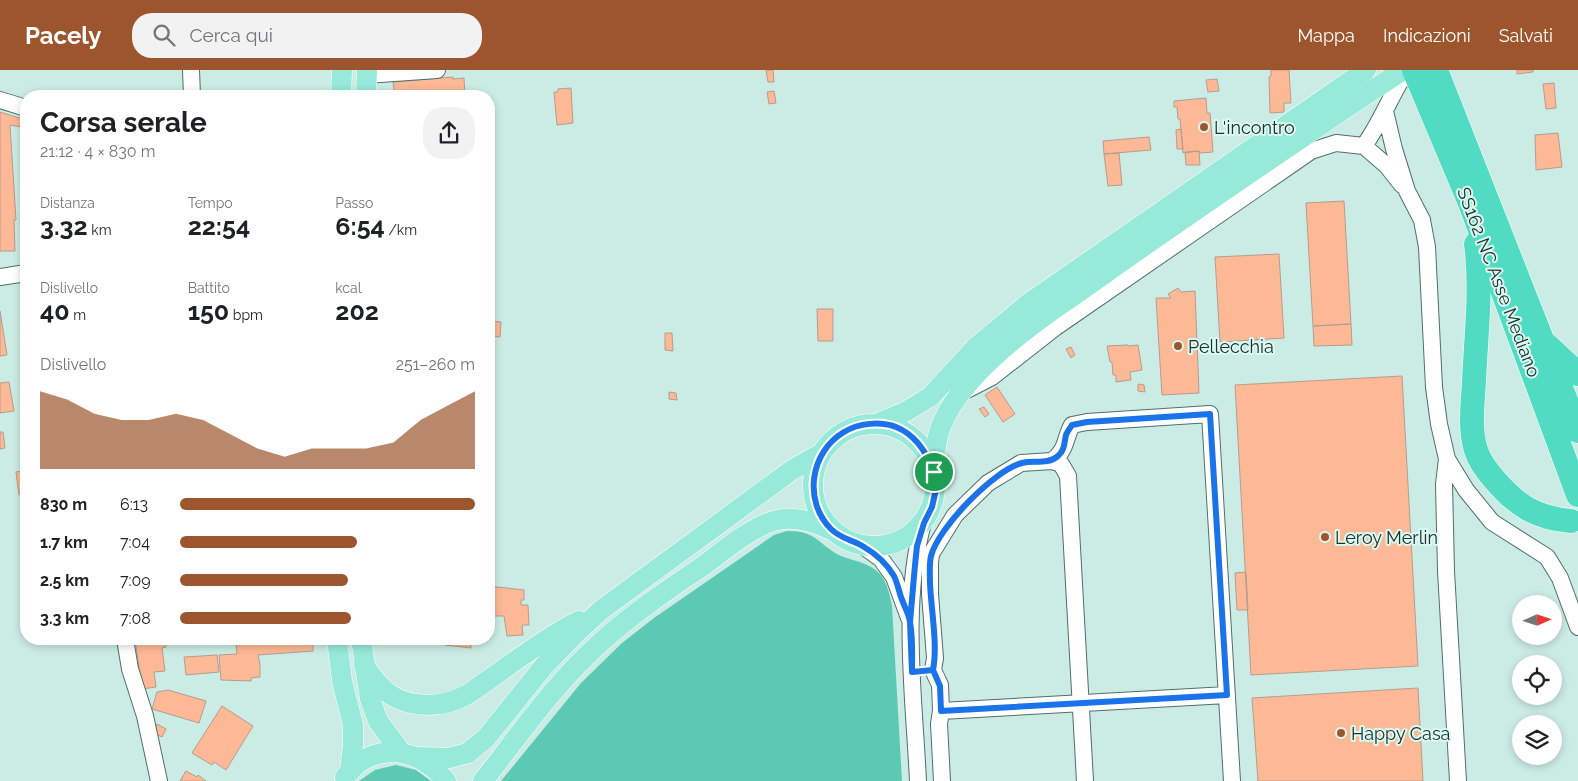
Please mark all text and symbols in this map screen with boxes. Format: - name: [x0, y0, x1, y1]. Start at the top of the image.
- search box: [132, 13, 482, 58]
- text: Pacely: [25, 21, 102, 50]
- icon: search: [150, 21, 178, 49]
- text: Cerca qui: [190, 24, 273, 46]
- text: Mappa: [1297, 25, 1355, 46]
- text: Indicazioni: [1383, 25, 1471, 46]
- text: Salvati: [1499, 25, 1553, 46]
- text: Corsa serale: [40, 106, 207, 139]
- button: share: [423, 107, 475, 159]
- place label: L'incontro: [1214, 117, 1295, 138]
- marker: L'incontro: [1198, 121, 1210, 133]
- text: 21:12 · 4 × 830 m: [40, 142, 155, 161]
- street label: SS162 NC Asse Mediano: [1453, 184, 1545, 380]
- text: Distanza: [40, 195, 95, 211]
- text: Tempo: [188, 195, 233, 211]
- text: Passo: [335, 195, 373, 211]
- text: 3.32: [40, 211, 88, 241]
- text: 22:54: [188, 211, 250, 241]
- text: 6:54: [335, 211, 385, 241]
- text: km: [88, 222, 112, 238]
- text: /km: [385, 222, 417, 238]
- text: Dislivello: [40, 280, 98, 296]
- text: Battito: [188, 280, 230, 296]
- text: kcal: [335, 280, 362, 296]
- text: 40: [40, 296, 70, 326]
- text: 150: [188, 296, 229, 326]
- text: 202: [335, 296, 379, 326]
- text: m: [70, 307, 86, 323]
- text: bpm: [229, 307, 263, 323]
- place label: Pellecchia: [1188, 336, 1274, 357]
- marker: Pellecchia: [1172, 340, 1184, 352]
- text: Dislivello: [40, 355, 106, 374]
- text: 251–260 m: [396, 355, 475, 374]
- pin: [913, 451, 955, 493]
- icon: arrive: [920, 458, 948, 486]
- text: 830 m: [40, 495, 87, 514]
- text: 6:13: [120, 495, 148, 514]
- place label: Leroy Merlin: [1335, 527, 1438, 548]
- marker: Leroy Merlin: [1319, 531, 1331, 543]
- text: 1.7 km: [40, 533, 88, 552]
- text: 7:04: [120, 533, 150, 552]
- text: 2.5 km: [40, 571, 89, 590]
- text: 7:09: [120, 571, 151, 590]
- north arrow: [1512, 595, 1562, 645]
- map controls: [1512, 595, 1562, 765]
- text: 3.3 km: [40, 609, 89, 628]
- text: 7:08: [120, 609, 151, 628]
- button: locate: [1512, 655, 1562, 705]
- button: layers: [1512, 715, 1562, 765]
- place label: Happy Casa: [1351, 723, 1450, 744]
- marker: Happy Casa: [1335, 727, 1347, 739]

